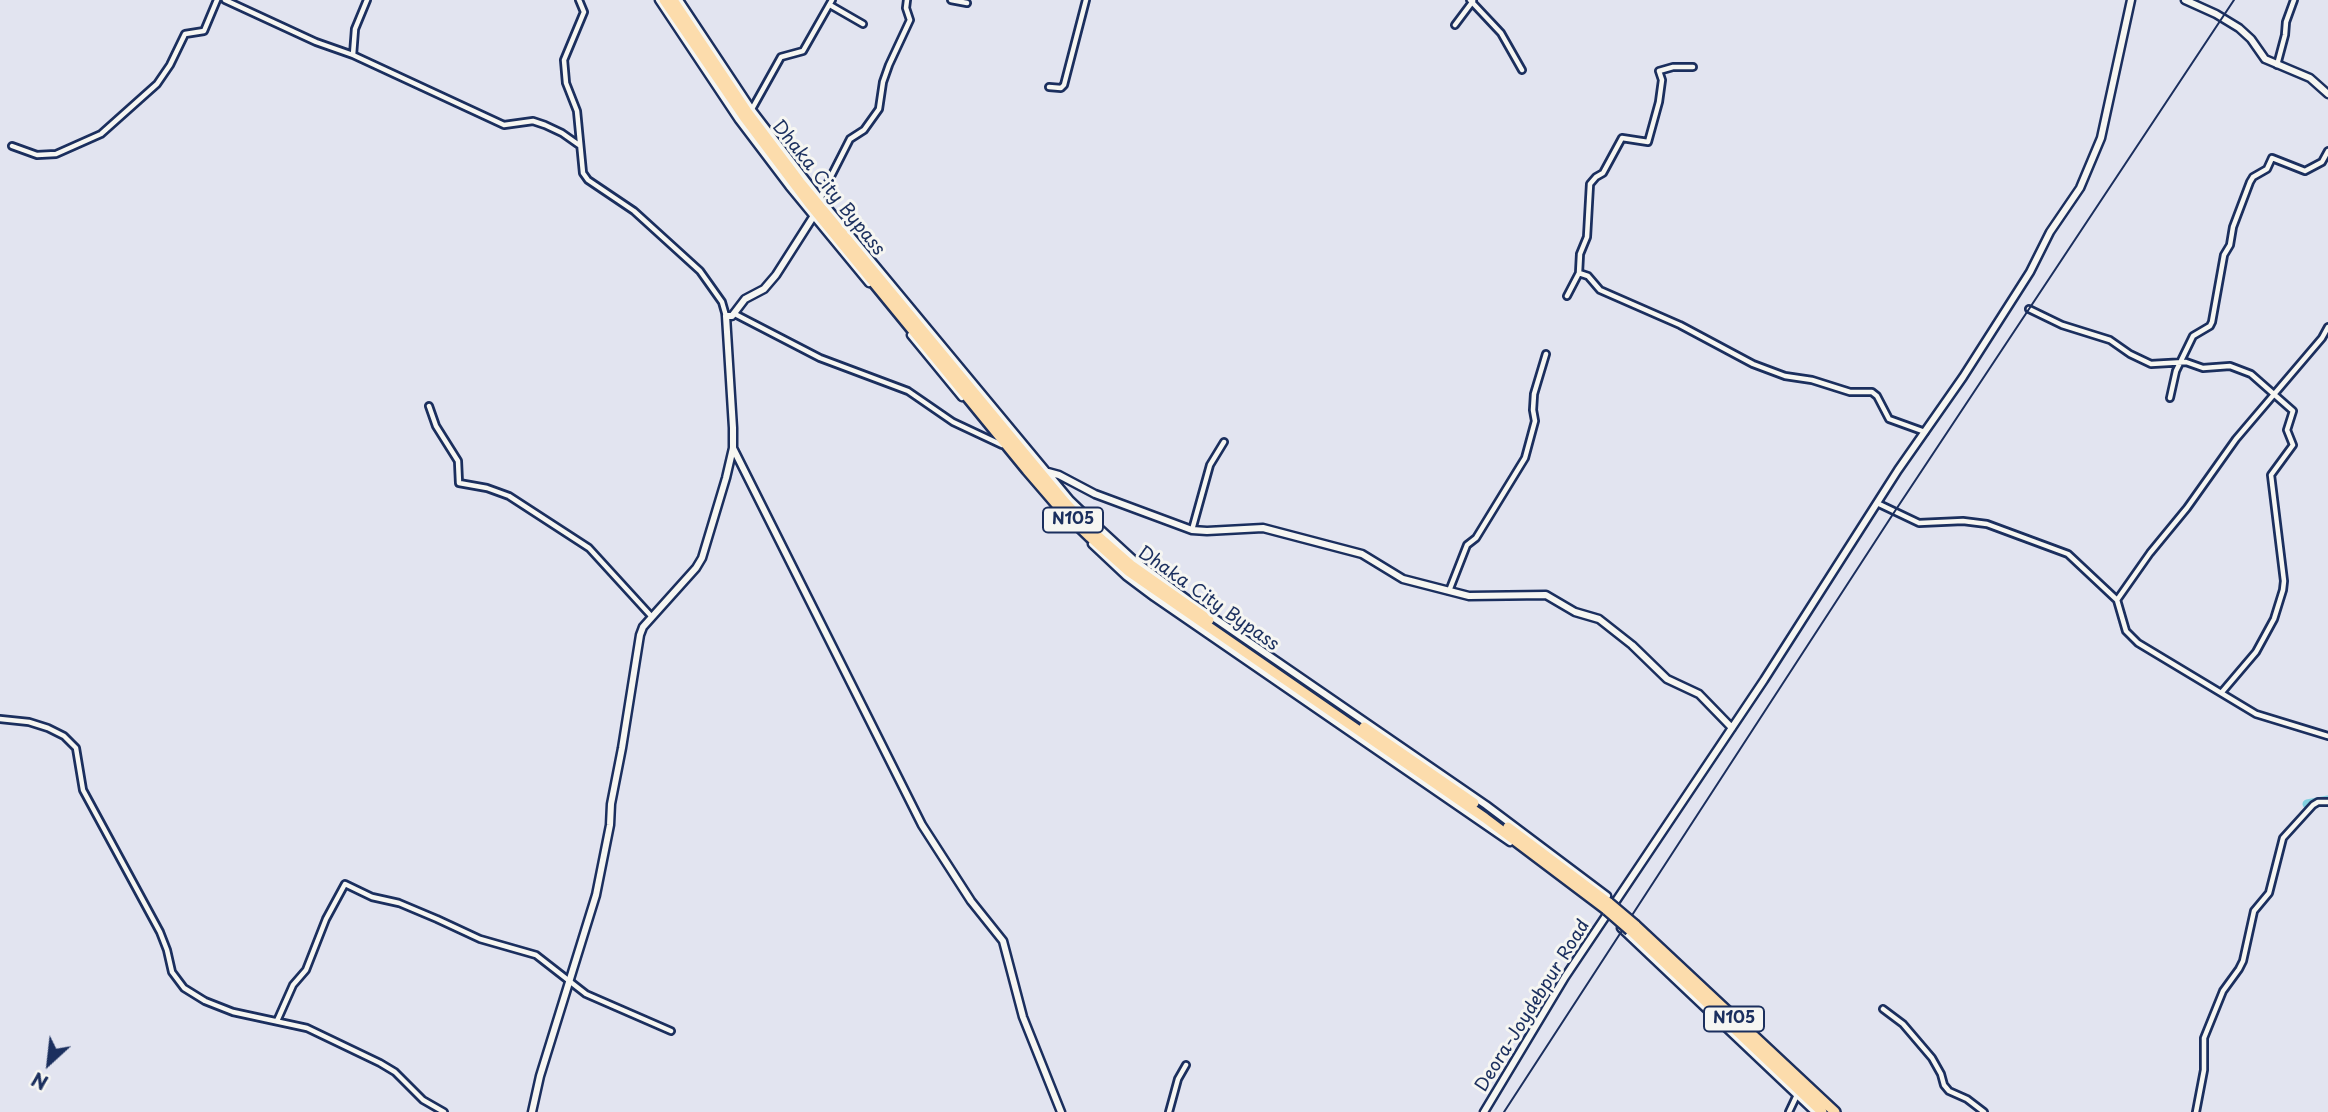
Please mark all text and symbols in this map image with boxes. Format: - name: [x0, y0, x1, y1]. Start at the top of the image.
- street label: Dhaka City Bypass: [767, 116, 889, 260]
- road number: N105: [1043, 508, 1103, 533]
- street label: Dhaka City Bypass: [1133, 542, 1283, 656]
- street label: Deora-Joydebpur Road: [1471, 916, 1595, 1096]
- road number: N105: [1704, 1007, 1764, 1032]
- north arrow: [14, 1028, 84, 1098]
- text: N: [26, 1066, 53, 1098]

